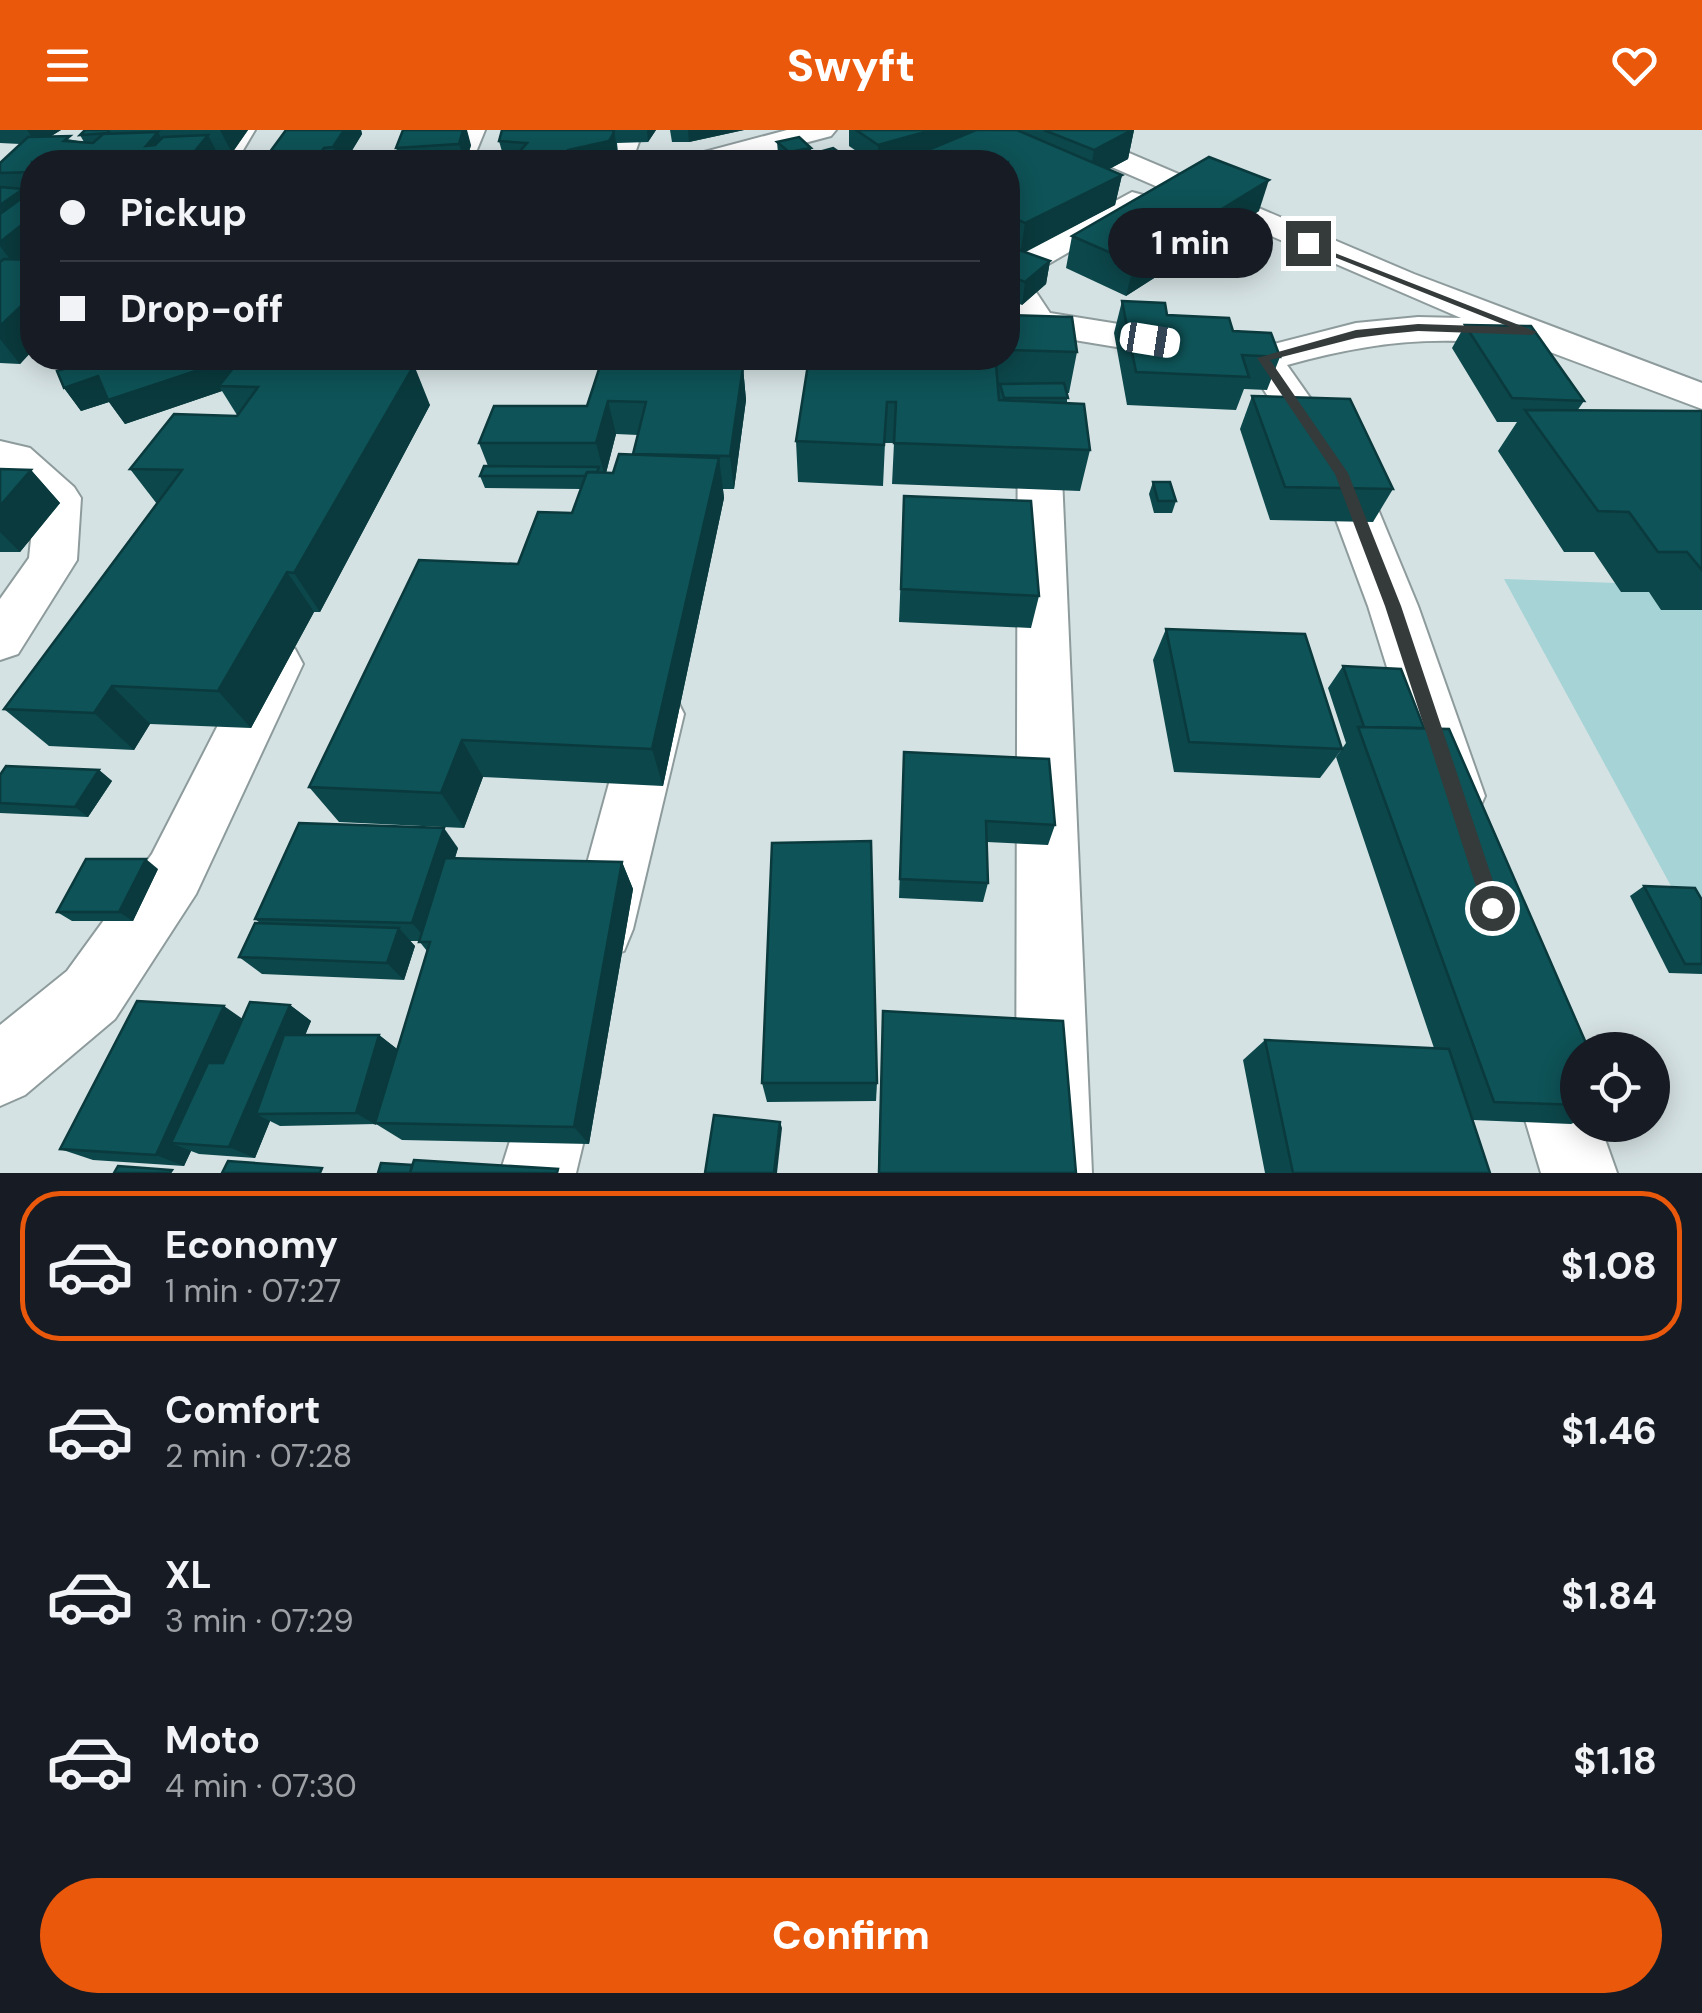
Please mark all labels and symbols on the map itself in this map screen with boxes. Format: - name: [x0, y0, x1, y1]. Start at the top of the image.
- callout: 1 min: [1108, 208, 1273, 278]
- route end: [1286, 221, 1331, 266]
- car: [1118, 320, 1182, 360]
- route start: [1470, 886, 1515, 931]

